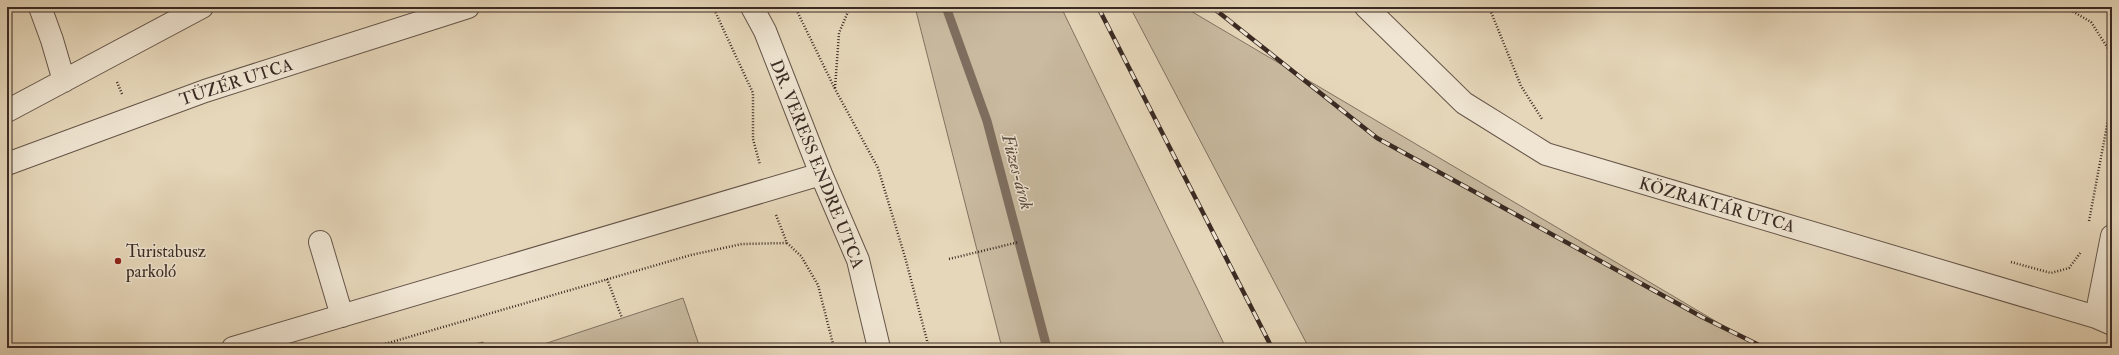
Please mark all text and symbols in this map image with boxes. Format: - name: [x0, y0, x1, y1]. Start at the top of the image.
- street label: TÜZÉR UTCA: [176, 53, 295, 110]
- street label: DR. VERESS ENDRE UTCA: [765, 56, 869, 272]
- water label: Füzes-árok: [996, 131, 1038, 212]
- street label: KÖZRAKTÁR UTCA: [1637, 172, 1798, 237]
- place label: Turistabusz parkoló: [125, 241, 206, 283]
- marker: Turistabusz parkoló: [113, 256, 123, 266]

